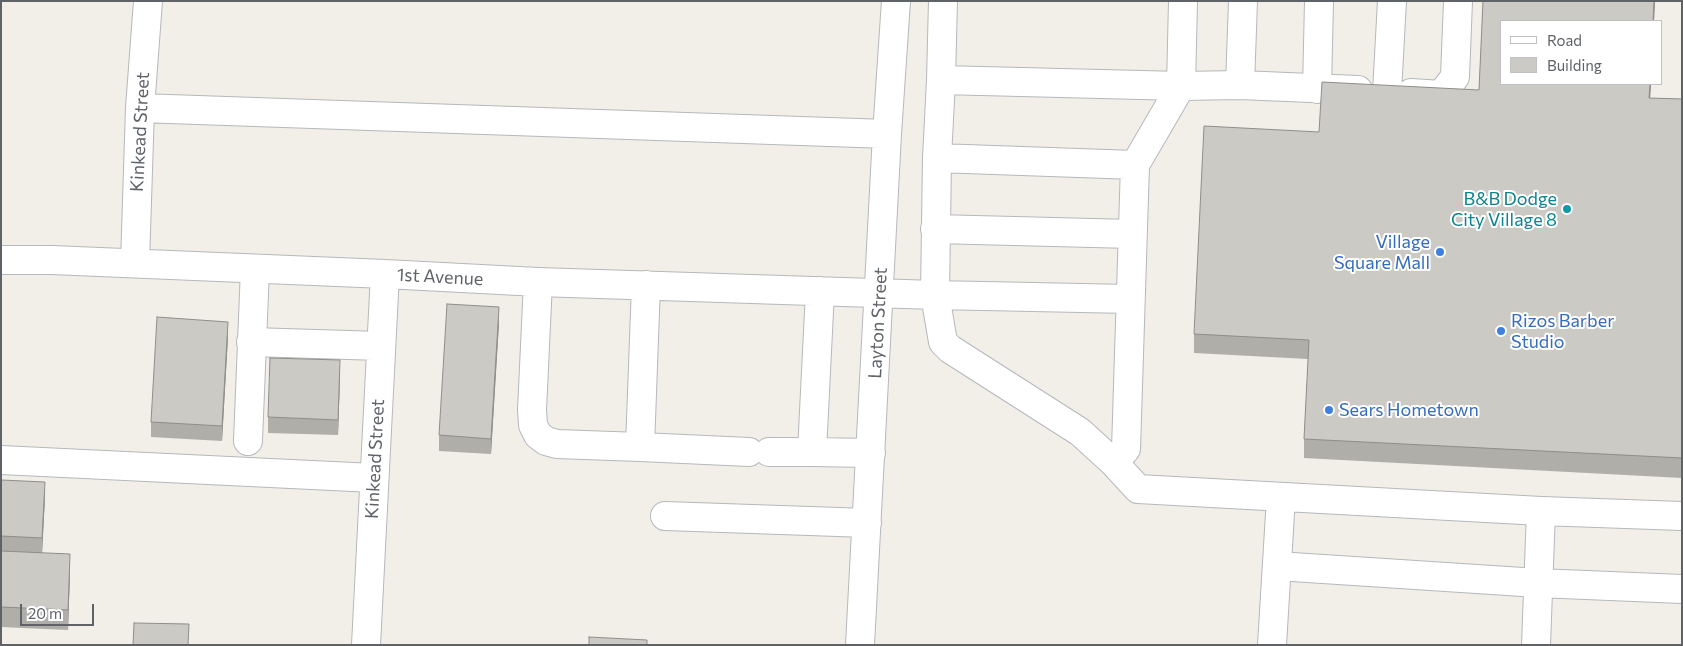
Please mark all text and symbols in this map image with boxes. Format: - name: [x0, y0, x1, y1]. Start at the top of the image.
- legend: [1500, 20, 1663, 85]
- text: Road: [1547, 31, 1582, 49]
- text: Building: [1547, 56, 1602, 74]
- street label: Kinkead Street: [126, 72, 154, 192]
- place label: B&B Dodge City Village 8: [1451, 188, 1557, 230]
- marker: B&B Dodge City Village 8: [1561, 203, 1573, 215]
- place label: Village Square Mall: [1334, 231, 1430, 274]
- marker: Village Square Mall: [1434, 246, 1446, 258]
- street label: 1st Avenue: [396, 264, 484, 290]
- street label: Layton Street: [864, 267, 892, 379]
- place label: Rizos Barber Studio: [1511, 310, 1614, 352]
- marker: Rizos Barber Studio: [1495, 325, 1507, 337]
- street label: Kinkead Street: [361, 399, 389, 519]
- place label: Sears Hometown: [1339, 399, 1479, 421]
- marker: Sears Hometown: [1323, 404, 1335, 416]
- scale bar: [22, 594, 96, 626]
- text: 20 m: [28, 604, 62, 622]

